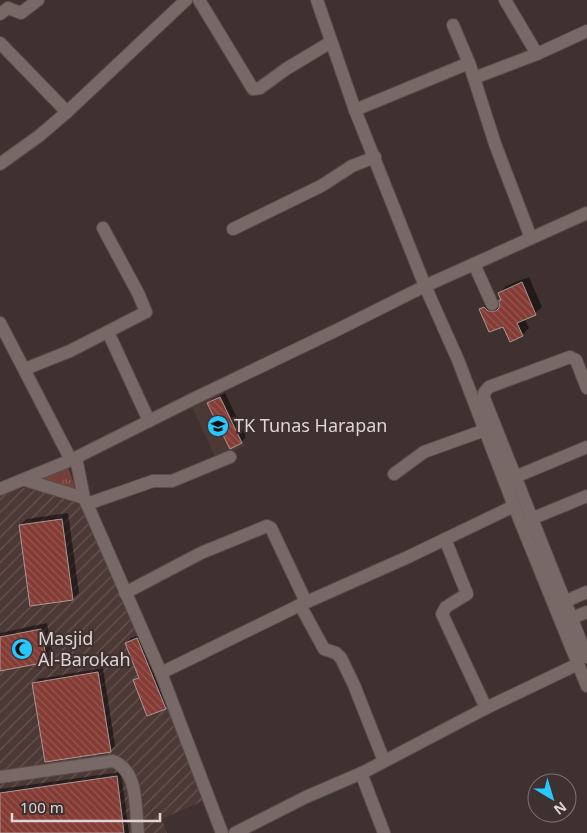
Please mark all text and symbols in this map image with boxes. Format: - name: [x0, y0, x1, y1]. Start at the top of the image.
- place label: TK Tunas Harapan: [234, 413, 388, 437]
- school or university icon: TK Tunas Harapan: [206, 414, 230, 438]
- place label: Masjid Al-Barokah: [38, 626, 131, 671]
- mosque icon: Masjid Al-Barokah: [10, 637, 34, 661]
- north arrow: [527, 773, 577, 823]
- scale bar: [12, 790, 160, 822]
- text: 100 m: [20, 797, 64, 817]
- text: N: [550, 798, 571, 820]

